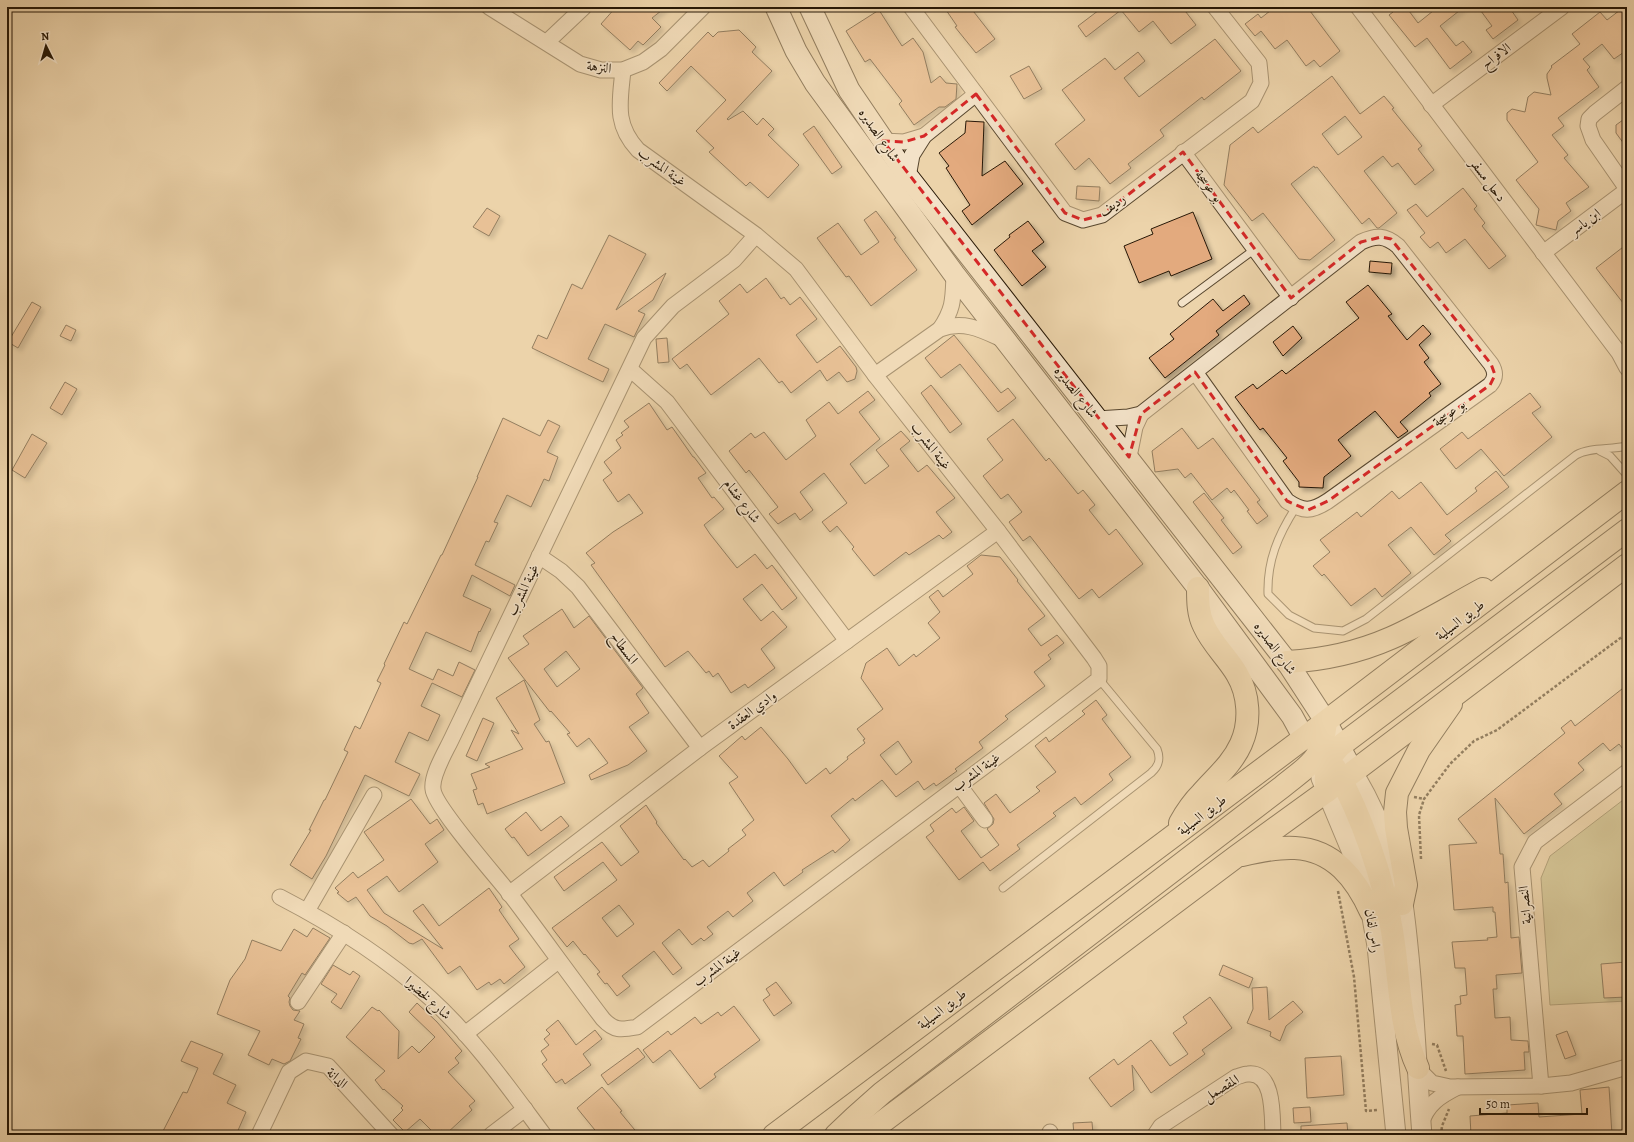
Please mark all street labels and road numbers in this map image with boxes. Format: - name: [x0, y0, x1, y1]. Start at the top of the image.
- street label: الافراح: [1477, 38, 1517, 76]
- street label: النزهة: [585, 56, 613, 78]
- street label: شارع الصديره: [852, 104, 904, 167]
- street label: غينة المشرب: [634, 143, 690, 191]
- street label: دحل مسفر: [1463, 153, 1511, 206]
- street label: بو عوسجة: [1191, 166, 1228, 206]
- street label: رديف: [1095, 189, 1129, 221]
- street label: ابن ياسر: [1564, 204, 1605, 241]
- street label: شارع الصديره: [1048, 362, 1102, 423]
- street label: بو عوسجة: [1429, 394, 1469, 431]
- street label: غينة المشرب: [906, 418, 956, 474]
- street label: شارع غشام: [717, 475, 765, 529]
- street label: غينة المشرب: [502, 561, 544, 619]
- street label: طريق السيلية: [1432, 595, 1488, 645]
- street label: شارع الصديره: [1248, 618, 1301, 680]
- street label: المسطاح: [603, 628, 642, 670]
- street label: وادي العقدة: [724, 686, 781, 736]
- street label: غينة المشرب: [948, 748, 1004, 796]
- street label: طريق السيلية: [1174, 790, 1230, 840]
- street label: النصرانية: [1514, 885, 1536, 925]
- street label: راس لفان: [1360, 908, 1386, 954]
- street label: غينة المشرب: [689, 943, 745, 991]
- street label: شارع لخضيرا: [399, 972, 455, 1026]
- street label: طريق السيلية: [914, 984, 970, 1034]
- street label: الدانة: [322, 1063, 352, 1093]
- street label: المقصمل: [1199, 1070, 1243, 1107]

